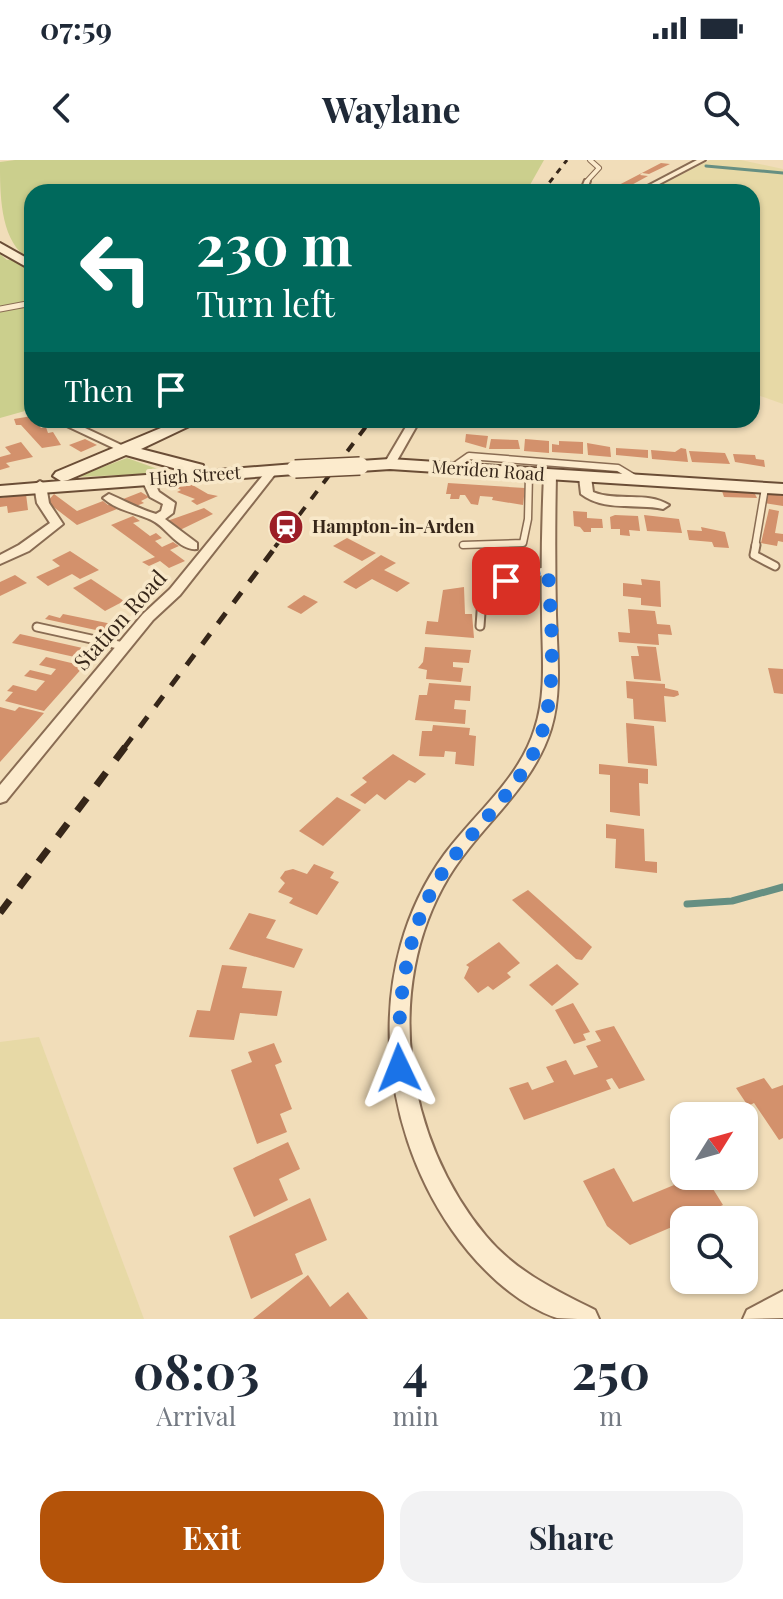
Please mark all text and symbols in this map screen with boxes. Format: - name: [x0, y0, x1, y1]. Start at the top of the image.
- text: 07:59: [40, 8, 112, 48]
- text: Waylane: [322, 84, 461, 132]
- icon: back: [40, 86, 84, 130]
- icon: search: [699, 86, 743, 130]
- text: 230 m: [196, 206, 352, 281]
- icon: left: [64, 216, 168, 320]
- text: Turn left: [196, 278, 335, 326]
- icon: arrive: [149, 368, 193, 412]
- text: Then: [64, 370, 133, 410]
- street label: Meriden Road: [431, 454, 546, 486]
- street label: High Street: [148, 460, 242, 490]
- station icon: Hampton-in-Arden: [267, 508, 305, 546]
- place label: Hampton-in-Arden: [312, 514, 475, 538]
- pin: [472, 547, 540, 615]
- icon: arrive: [484, 559, 528, 603]
- street label: Station Road: [66, 562, 173, 676]
- position arrow: [357, 1026, 441, 1110]
- north arrow: [670, 1102, 758, 1190]
- map controls: [670, 1102, 758, 1294]
- button: search: [670, 1206, 758, 1294]
- text: 08:03: [133, 1338, 259, 1402]
- text: 4: [403, 1338, 428, 1402]
- text: 250: [572, 1338, 650, 1402]
- text: Arrival: [156, 1398, 236, 1433]
- text: min: [392, 1398, 439, 1433]
- text: m: [599, 1398, 622, 1433]
- button: Exit: [40, 1491, 384, 1583]
- button: Share: [400, 1491, 743, 1583]

